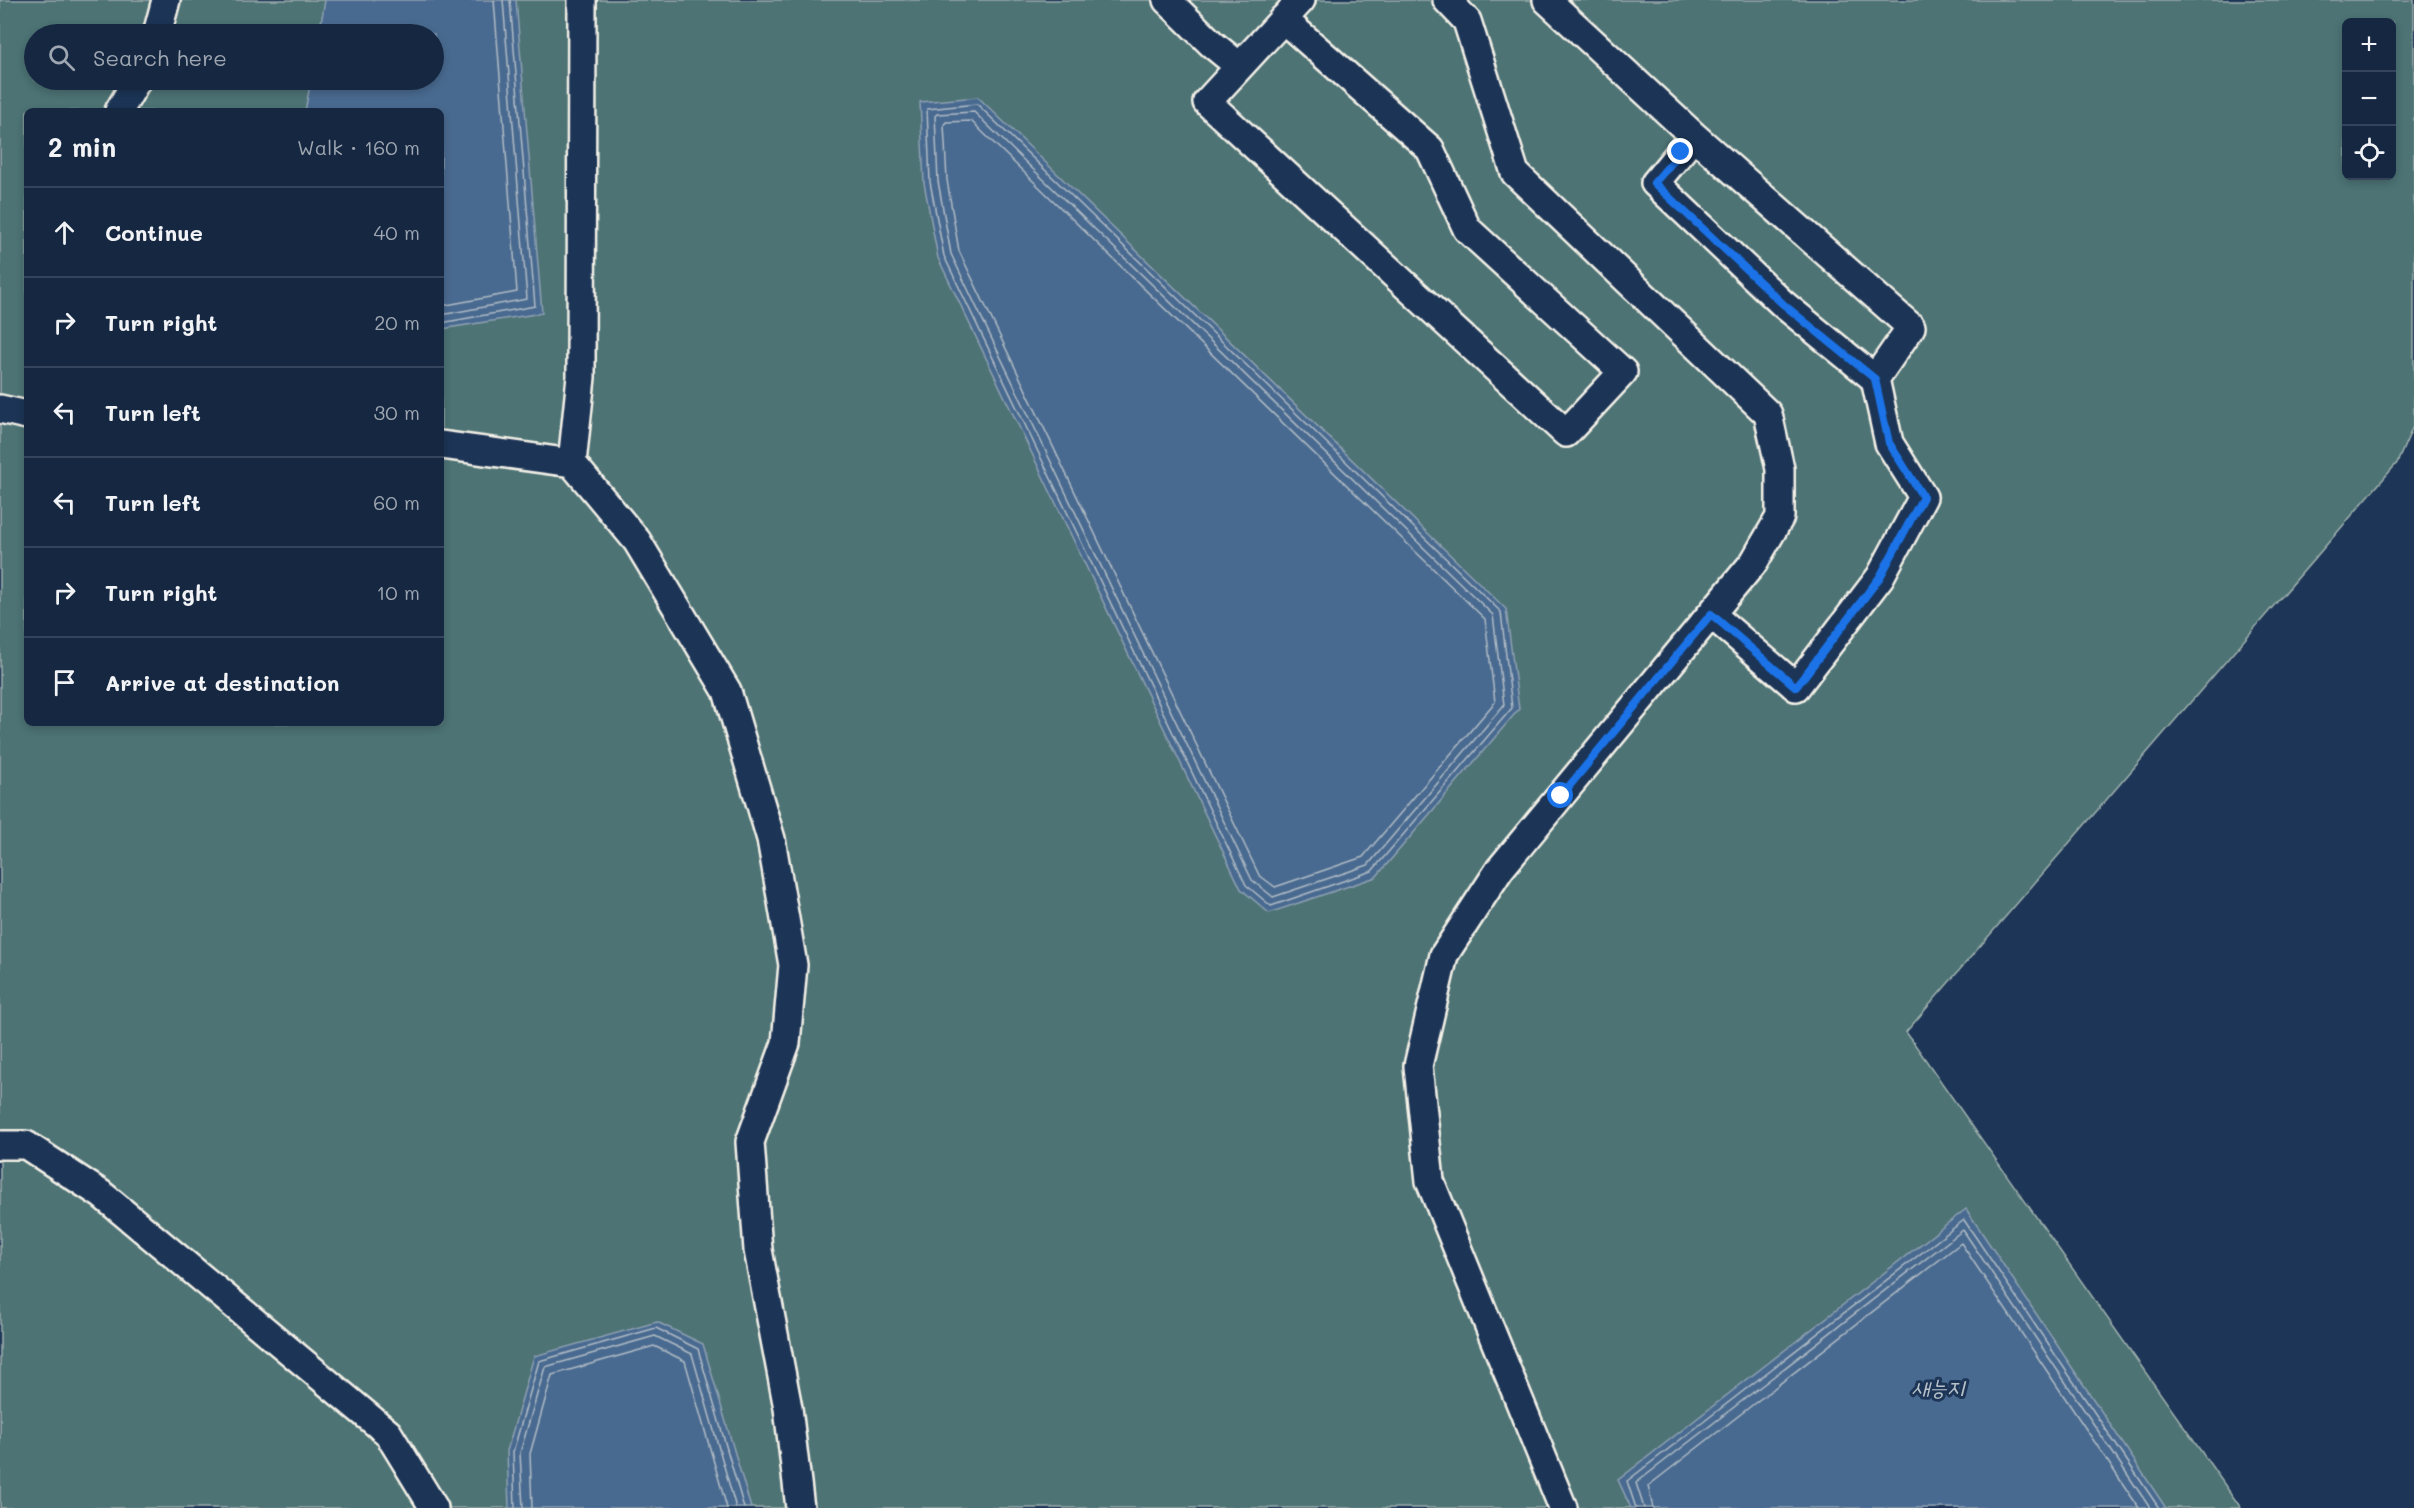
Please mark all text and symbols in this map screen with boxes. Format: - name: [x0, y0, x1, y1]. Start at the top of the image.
- map controls: [2342, 18, 2396, 180]
- button: +: [2342, 18, 2396, 72]
- search box: [24, 24, 444, 90]
- icon: search: [45, 41, 78, 74]
- text: Search here: [93, 43, 227, 72]
- button: −: [2342, 72, 2396, 126]
- button: locate: [2342, 126, 2396, 180]
- text: 2 min: [48, 130, 116, 164]
- text: Walk · 160 m: [297, 134, 420, 160]
- route end: [1667, 138, 1693, 164]
- icon: ahead: [48, 216, 81, 249]
- text: Continue: [105, 218, 203, 247]
- text: 40 m: [374, 219, 420, 245]
- icon: right: [48, 306, 81, 339]
- text: Turn right: [105, 308, 217, 337]
- text: 20 m: [374, 309, 420, 335]
- icon: left: [48, 396, 81, 429]
- text: Turn left: [105, 398, 201, 427]
- text: 30 m: [374, 399, 420, 425]
- icon: left: [48, 486, 81, 519]
- text: Turn left: [105, 488, 201, 517]
- text: 60 m: [373, 489, 420, 515]
- icon: right: [48, 576, 81, 609]
- text: Turn right: [105, 578, 217, 607]
- text: 10 m: [376, 579, 420, 605]
- icon: arrive: [48, 666, 81, 699]
- text: Arrive at destination: [105, 668, 340, 697]
- route start: [1547, 782, 1573, 808]
- water label: 새능지: [1911, 1372, 1967, 1401]

